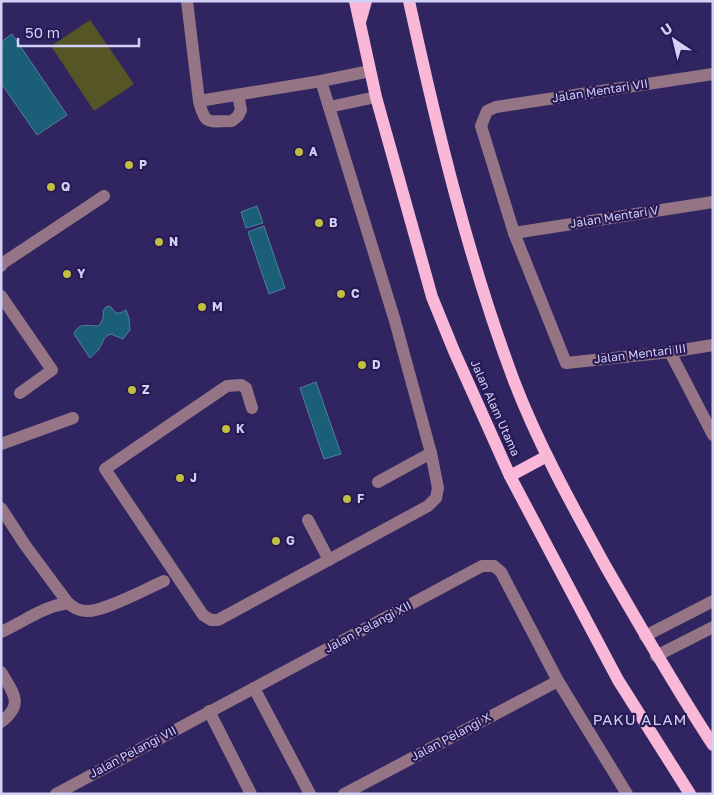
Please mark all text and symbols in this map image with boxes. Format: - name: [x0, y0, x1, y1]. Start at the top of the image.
- scale bar: [18, 15, 139, 47]
- north arrow: [649, 15, 699, 65]
- text: U: [657, 19, 675, 39]
- text: 50 m: [25, 23, 60, 41]
- street label: Jalan Mentari VII: [551, 76, 649, 106]
- place label: A: [309, 144, 318, 159]
- marker: A: [293, 146, 305, 158]
- place label: P: [139, 157, 147, 172]
- marker: P: [123, 159, 135, 171]
- place label: Q: [61, 179, 70, 194]
- marker: Q: [45, 181, 57, 193]
- street label: Jalan Mentari V: [569, 202, 659, 231]
- place label: B: [329, 215, 338, 230]
- marker: B: [313, 217, 325, 229]
- place label: N: [169, 234, 178, 249]
- marker: N: [153, 236, 165, 248]
- place label: Y: [77, 266, 86, 281]
- marker: Y: [61, 268, 73, 280]
- place label: C: [351, 286, 360, 301]
- marker: C: [335, 288, 347, 300]
- place label: M: [212, 299, 223, 314]
- marker: M: [196, 301, 208, 313]
- street label: Jalan Mentari III: [593, 340, 687, 367]
- place label: D: [372, 357, 381, 372]
- street label: Jalan Alam Utama: [467, 357, 524, 458]
- marker: D: [356, 359, 368, 371]
- place label: Z: [142, 382, 150, 397]
- marker: Z: [126, 384, 138, 396]
- place label: K: [236, 421, 245, 436]
- marker: K: [220, 423, 232, 435]
- place label: J: [190, 470, 197, 485]
- marker: J: [174, 472, 186, 484]
- place label: F: [357, 491, 364, 506]
- marker: F: [341, 493, 353, 505]
- place label: G: [286, 533, 295, 548]
- marker: G: [270, 535, 282, 547]
- street label: Jalan Pelangi XII: [322, 597, 414, 656]
- street label: Jalan Pelangi X: [408, 709, 493, 764]
- district label: PAKU ALAM: [593, 710, 687, 728]
- street label: Jalan Pelangi VII: [87, 722, 179, 781]

